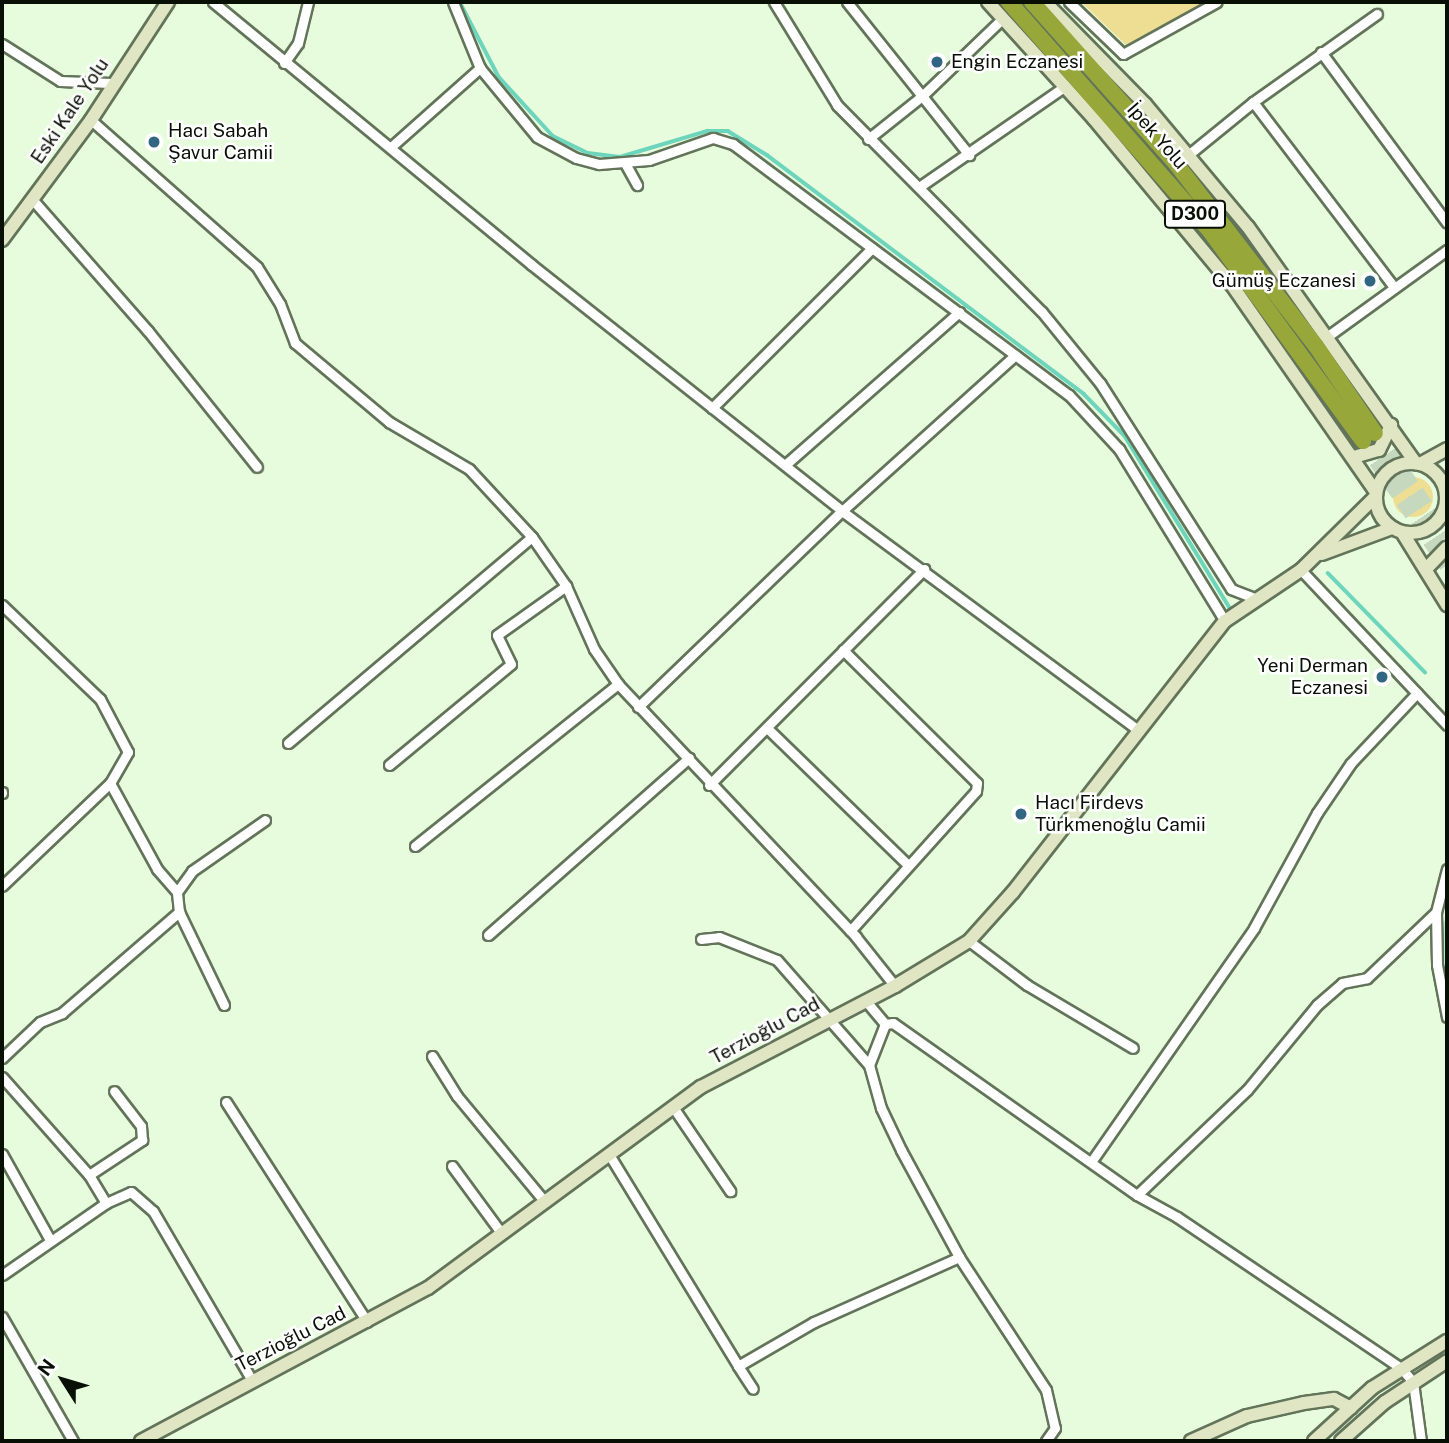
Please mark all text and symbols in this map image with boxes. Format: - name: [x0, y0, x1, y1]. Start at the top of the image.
- place label: Engin Eczanesi: [951, 51, 1083, 73]
- street label: Eski Kale Yolu: [26, 54, 114, 168]
- marker: Engin Eczanesi: [929, 54, 945, 70]
- street label: İpek Yolu: [1122, 98, 1192, 174]
- place label: Hacı Sabah Şavur Camii: [168, 120, 273, 164]
- marker: Hacı Sabah Şavur Camii: [146, 134, 162, 150]
- road number: D300: [1164, 200, 1226, 229]
- place label: Gümüş Eczanesi: [1212, 270, 1356, 292]
- marker: Gümüş Eczanesi: [1362, 273, 1378, 289]
- place label: Yeni Derman Eczanesi: [1257, 655, 1368, 699]
- marker: Yeni Derman Eczanesi: [1374, 669, 1390, 685]
- place label: Hacı Firdevs Türkmenoğlu Camii: [1035, 792, 1206, 836]
- marker: Hacı Firdevs Türkmenoğlu Camii: [1013, 806, 1029, 822]
- street label: Terzioğlu Cad: [706, 993, 824, 1069]
- street label: Terzioğlu Cad: [232, 1301, 350, 1377]
- north arrow: [28, 1345, 98, 1415]
- text: N: [33, 1355, 59, 1380]

